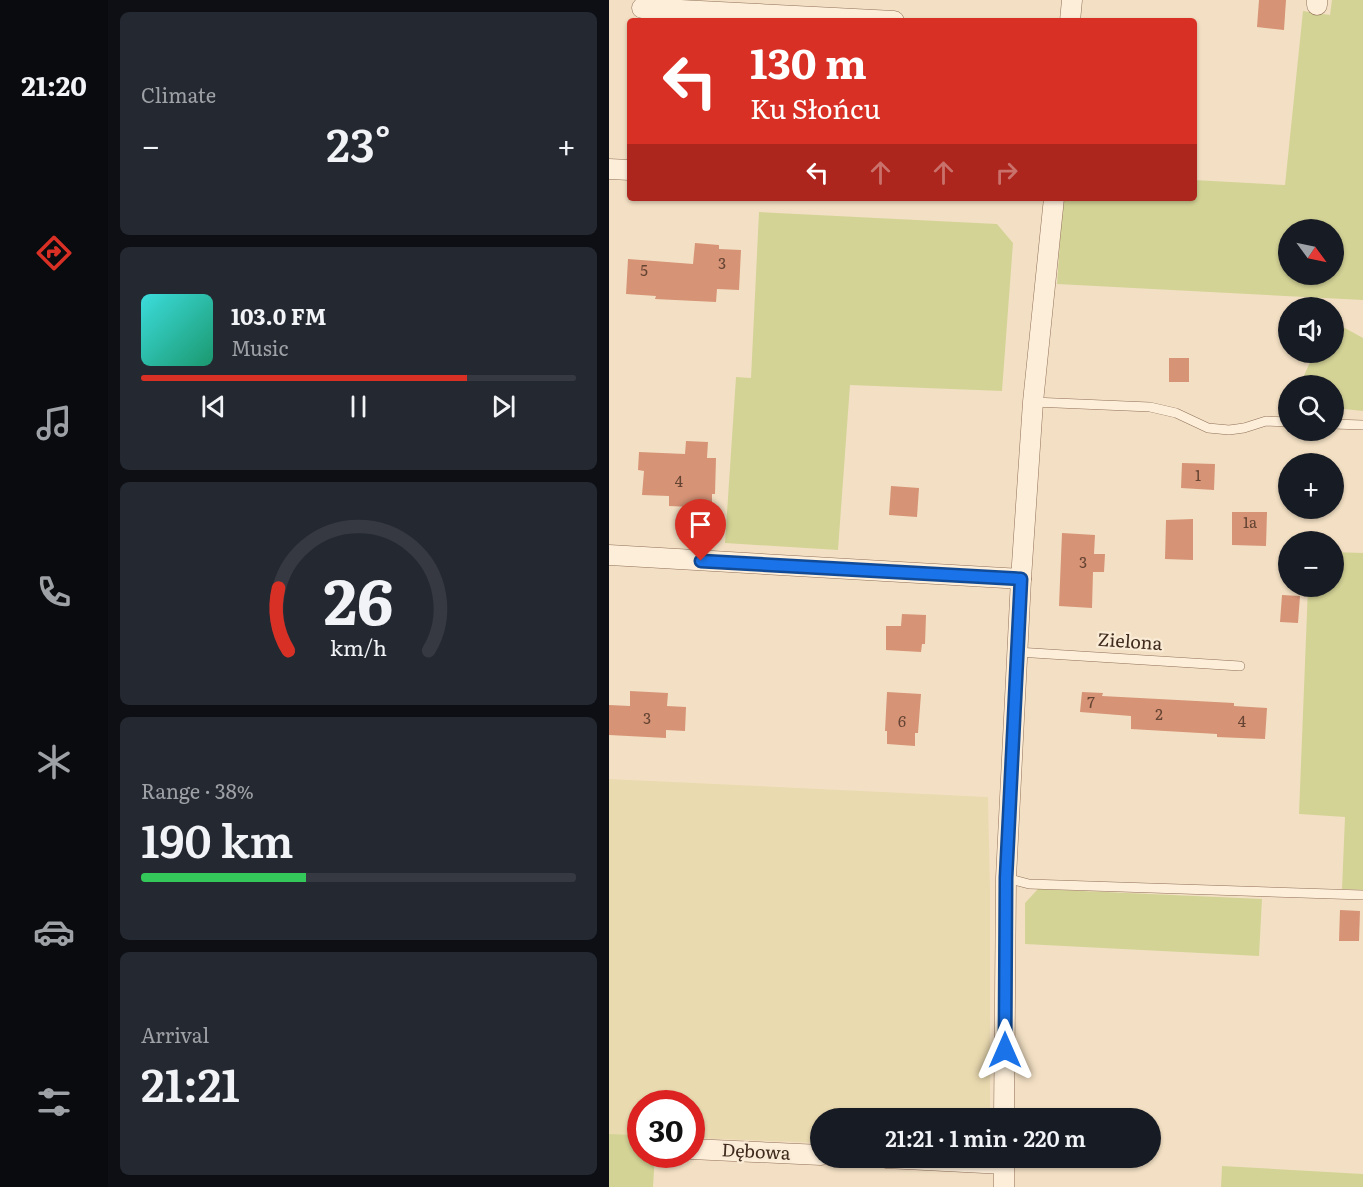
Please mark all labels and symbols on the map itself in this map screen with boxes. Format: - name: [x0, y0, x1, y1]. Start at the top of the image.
- north arrow: [1278, 219, 1344, 285]
- house number: 3: [718, 251, 726, 274]
- house number: 5: [640, 258, 648, 281]
- house number: 1: [1195, 463, 1201, 486]
- house number: 4: [675, 469, 683, 492]
- pin: [675, 499, 726, 561]
- house number: 1a: [1243, 510, 1258, 533]
- house number: 3: [1079, 550, 1087, 573]
- street label: Zielona: [1097, 625, 1164, 656]
- house number: 7: [1087, 690, 1095, 713]
- house number: 2: [1155, 702, 1163, 725]
- house number: 3: [643, 706, 651, 729]
- house number: 6: [898, 709, 906, 732]
- house number: 4: [1238, 709, 1246, 732]
- position arrow: [973, 1018, 1037, 1082]
- speed limit sign: 30: [627, 1090, 705, 1168]
- street label: Dębowa: [721, 1135, 791, 1166]

